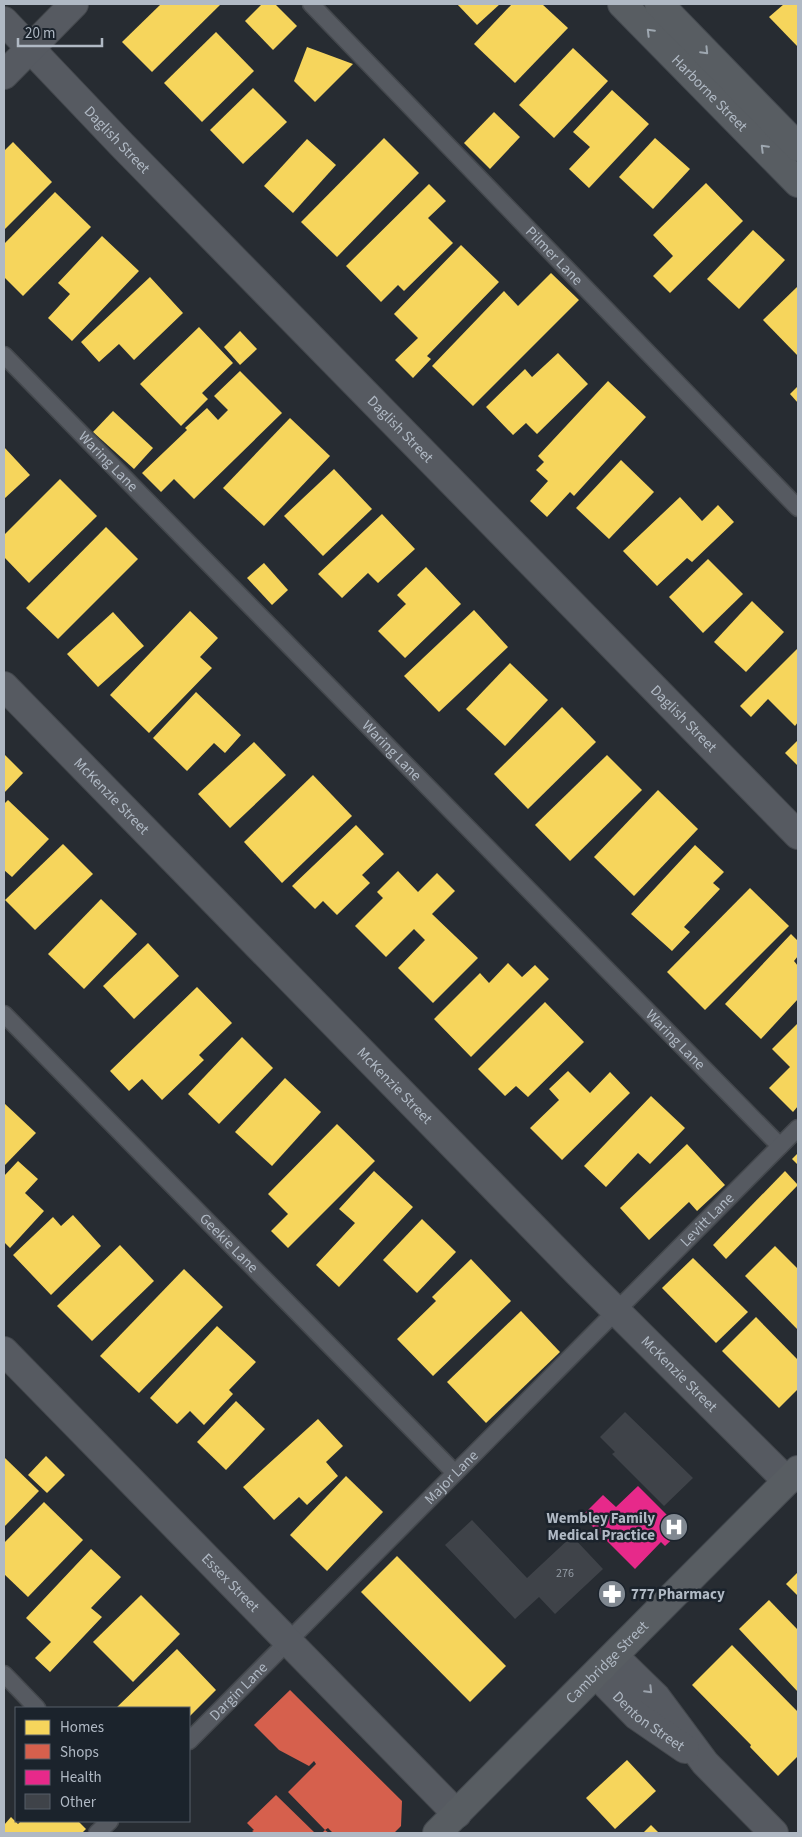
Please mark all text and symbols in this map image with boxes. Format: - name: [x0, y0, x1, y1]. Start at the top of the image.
- scale bar: [18, 15, 101, 47]
- text: 20 m: [25, 23, 55, 44]
- one-way arrow: [647, 29, 656, 38]
- one-way arrow: [699, 45, 708, 54]
- street label: Harborne Street: [667, 50, 752, 137]
- street label: Daglish Street: [79, 101, 155, 179]
- one-way arrow: [761, 145, 770, 154]
- street label: Pilmer Lane: [520, 222, 587, 290]
- street label: Daglish Street: [362, 391, 438, 468]
- street label: Waring Lane: [73, 427, 143, 497]
- street label: Daglish Street: [646, 680, 721, 757]
- street label: Waring Lane: [357, 716, 426, 786]
- street label: McKenzie Street: [69, 753, 154, 840]
- street label: Waring Lane: [641, 1005, 710, 1075]
- street label: McKenzie Street: [352, 1043, 437, 1129]
- street label: Levitt Lane: [676, 1188, 739, 1252]
- street label: Geekie Lane: [194, 1209, 263, 1278]
- street label: McKenzie Street: [636, 1331, 722, 1417]
- street label: Major Lane: [420, 1446, 483, 1509]
- place label: Wembley Family Medical Practice: [547, 1508, 655, 1546]
- hospital icon: Wembley Family Medical Practice: [659, 1512, 689, 1542]
- street label: Essex Street: [196, 1549, 264, 1617]
- house number: 276: [556, 1565, 574, 1582]
- pharmacy icon: 777 Pharmacy: [597, 1579, 627, 1609]
- place label: 777 Pharmacy: [631, 1584, 725, 1605]
- street label: Cambridge Street: [561, 1616, 653, 1709]
- street label: Dargin Lane: [205, 1658, 273, 1726]
- one-way arrow: [643, 1684, 652, 1693]
- street label: Denton Street: [607, 1687, 689, 1757]
- legend: [15, 1707, 190, 1822]
- text: Homes: [60, 1717, 104, 1738]
- text: Shops: [60, 1742, 99, 1763]
- text: Health: [60, 1767, 102, 1788]
- text: Other: [60, 1792, 97, 1813]

